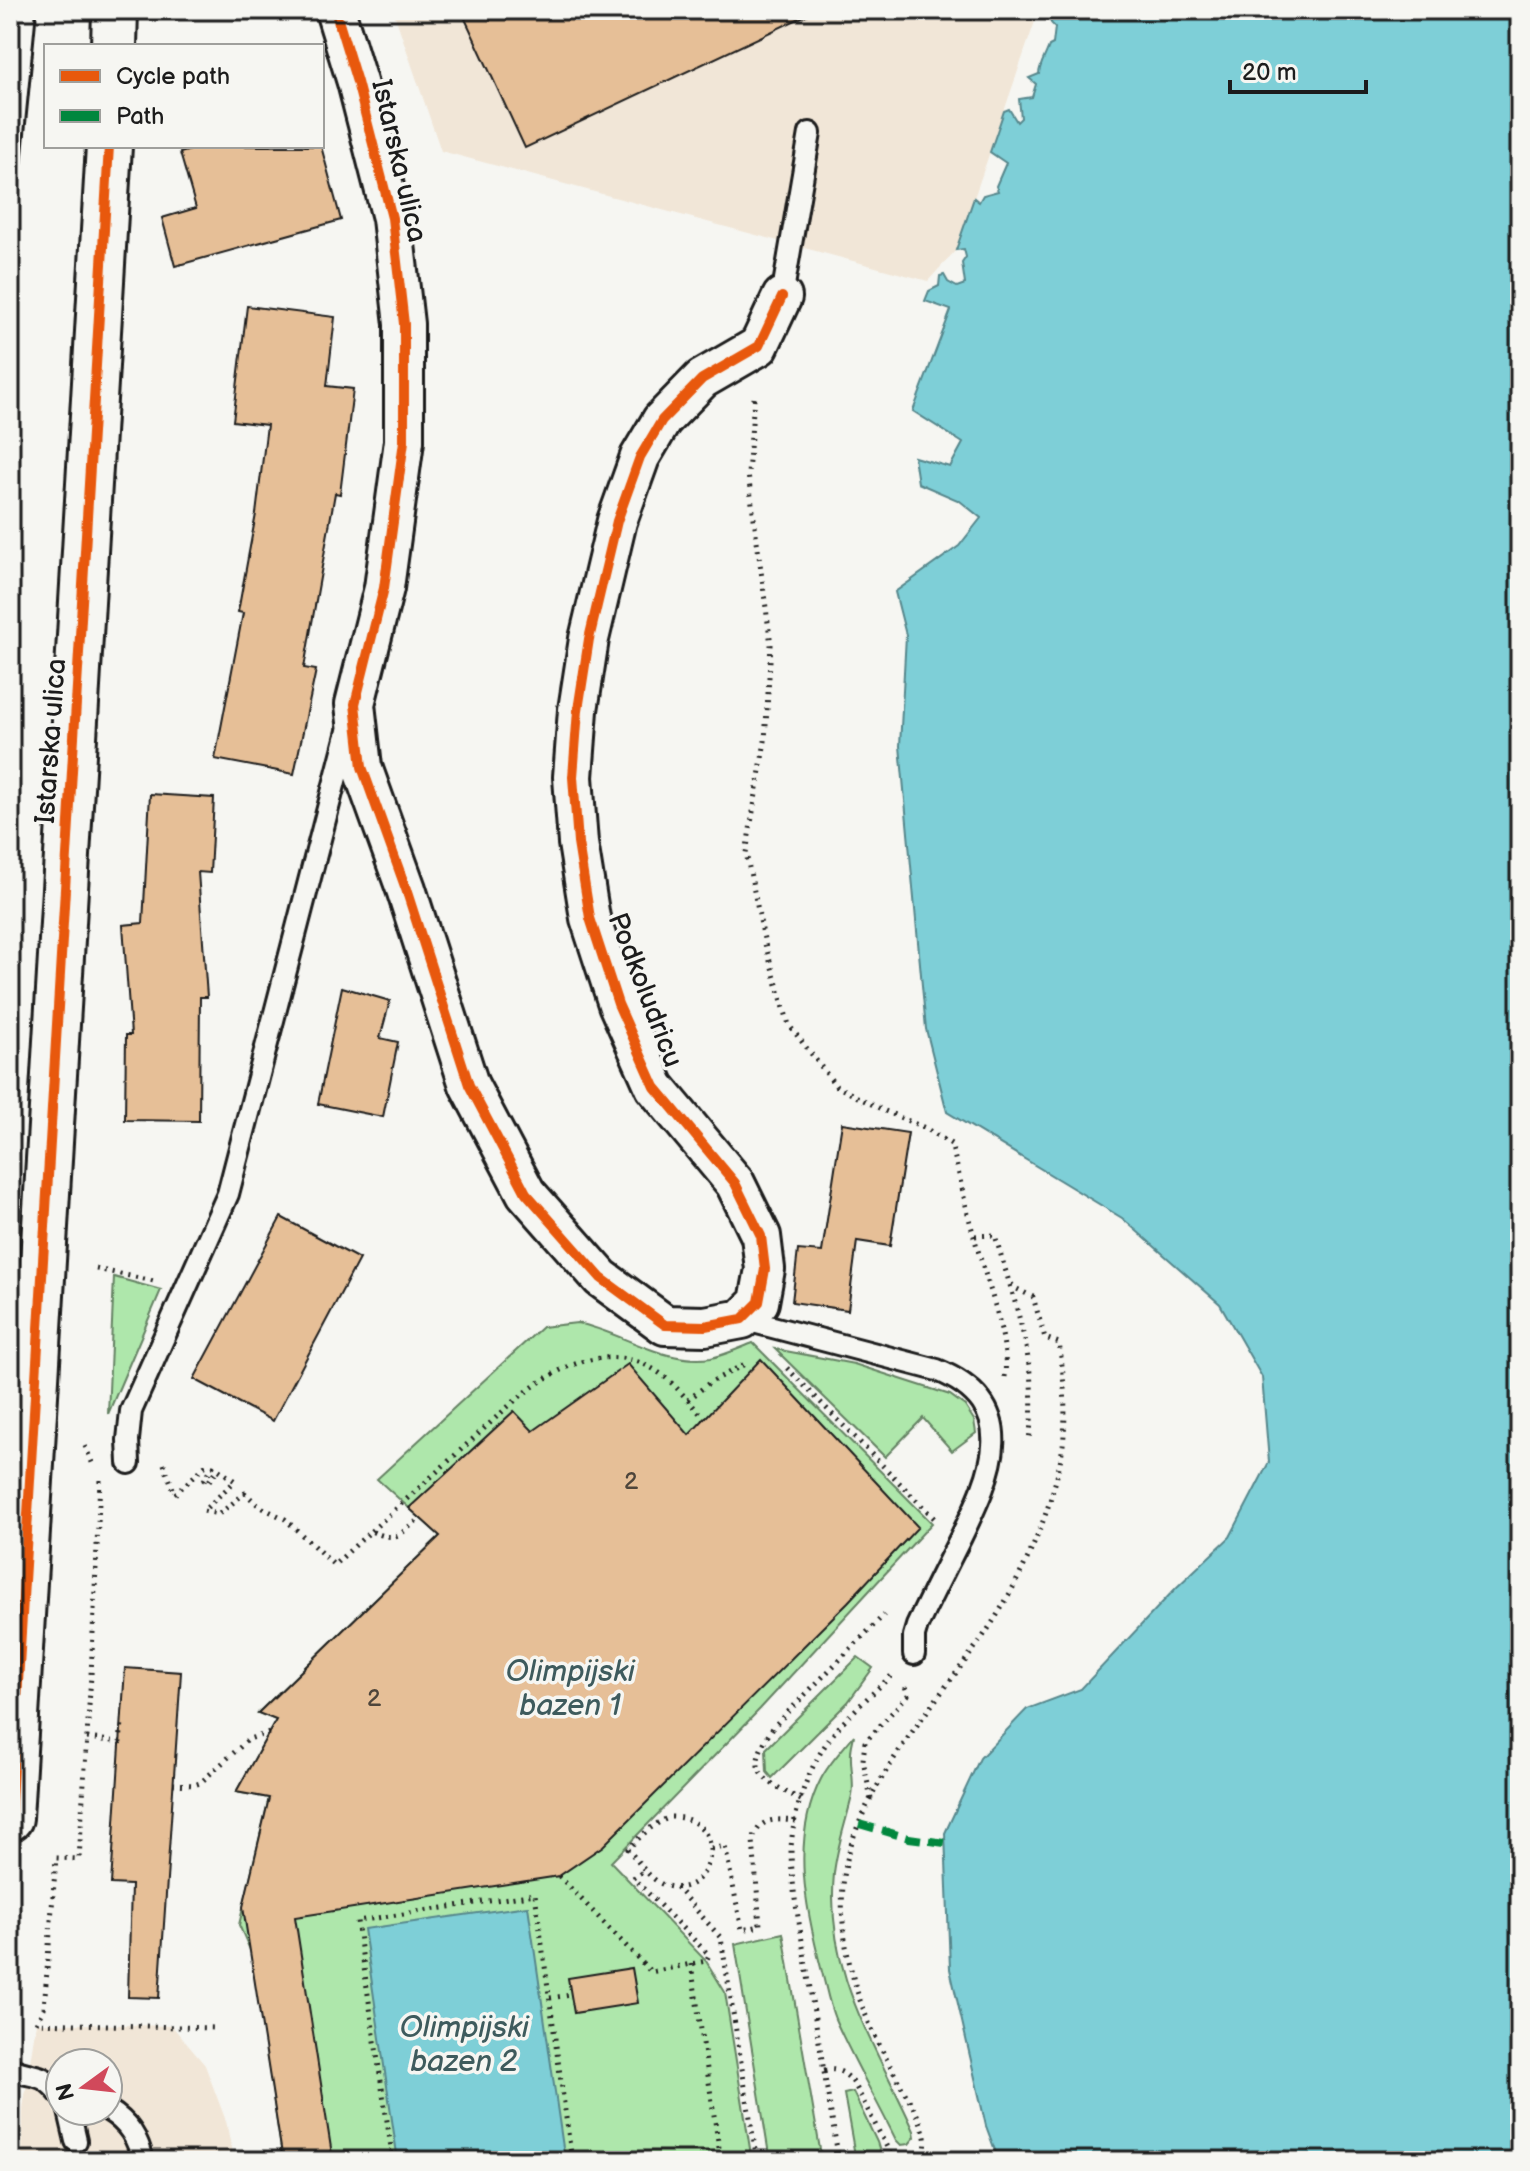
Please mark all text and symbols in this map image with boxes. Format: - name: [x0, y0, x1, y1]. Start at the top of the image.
- legend: [44, 44, 324, 148]
- scale bar: [1230, 44, 1366, 94]
- text: 20 m: [1242, 58, 1297, 87]
- text: Cycle path: [116, 62, 230, 91]
- street label: Istarska ulica: [364, 76, 434, 246]
- text: Path: [116, 102, 164, 131]
- street label: Istarska ulica: [29, 657, 73, 825]
- street label: Podkoludricu: [600, 908, 690, 1072]
- house number: 2: [624, 1467, 638, 1496]
- water label: Olimpijski bazen 1: [506, 1654, 636, 1724]
- house number: 2: [367, 1684, 381, 1713]
- water label: Olimpijski bazen 2: [400, 2010, 530, 2080]
- north arrow: [44, 2047, 124, 2127]
- text: N: [51, 2080, 81, 2103]

